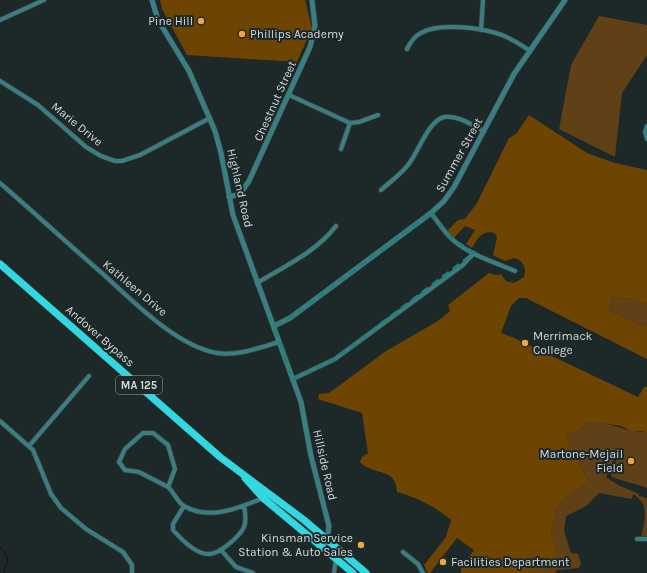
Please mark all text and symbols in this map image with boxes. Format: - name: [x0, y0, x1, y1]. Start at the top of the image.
- place label: Pine Hill: [148, 14, 193, 28]
- marker: Pine Hill: [196, 16, 206, 26]
- place label: Phillips Academy: [250, 27, 344, 41]
- marker: Phillips Academy: [237, 29, 247, 39]
- street label: Chestnut Street: [251, 58, 299, 143]
- street label: Marie Drive: [49, 99, 105, 149]
- street label: Summer Street: [433, 115, 486, 195]
- street label: Highland Road: [224, 147, 256, 229]
- street label: Kathleen Drive: [100, 257, 170, 319]
- street label: Andover Bypass: [63, 302, 137, 370]
- place label: Merrimack College: [533, 329, 593, 357]
- marker: Merrimack College: [520, 338, 530, 348]
- road number: MA 125: [116, 376, 162, 394]
- street label: Hillside Road: [310, 428, 340, 502]
- place label: Martone-Mejail Field: [540, 447, 623, 475]
- marker: Martone-Mejail Field: [626, 456, 636, 466]
- place label: Kinsman Service Station & Auto Sales: [238, 531, 353, 559]
- marker: Kinsman Service Station & Auto Sales: [356, 540, 366, 550]
- place label: Facilities Department: [451, 555, 570, 569]
- marker: Facilities Department: [438, 557, 448, 567]

